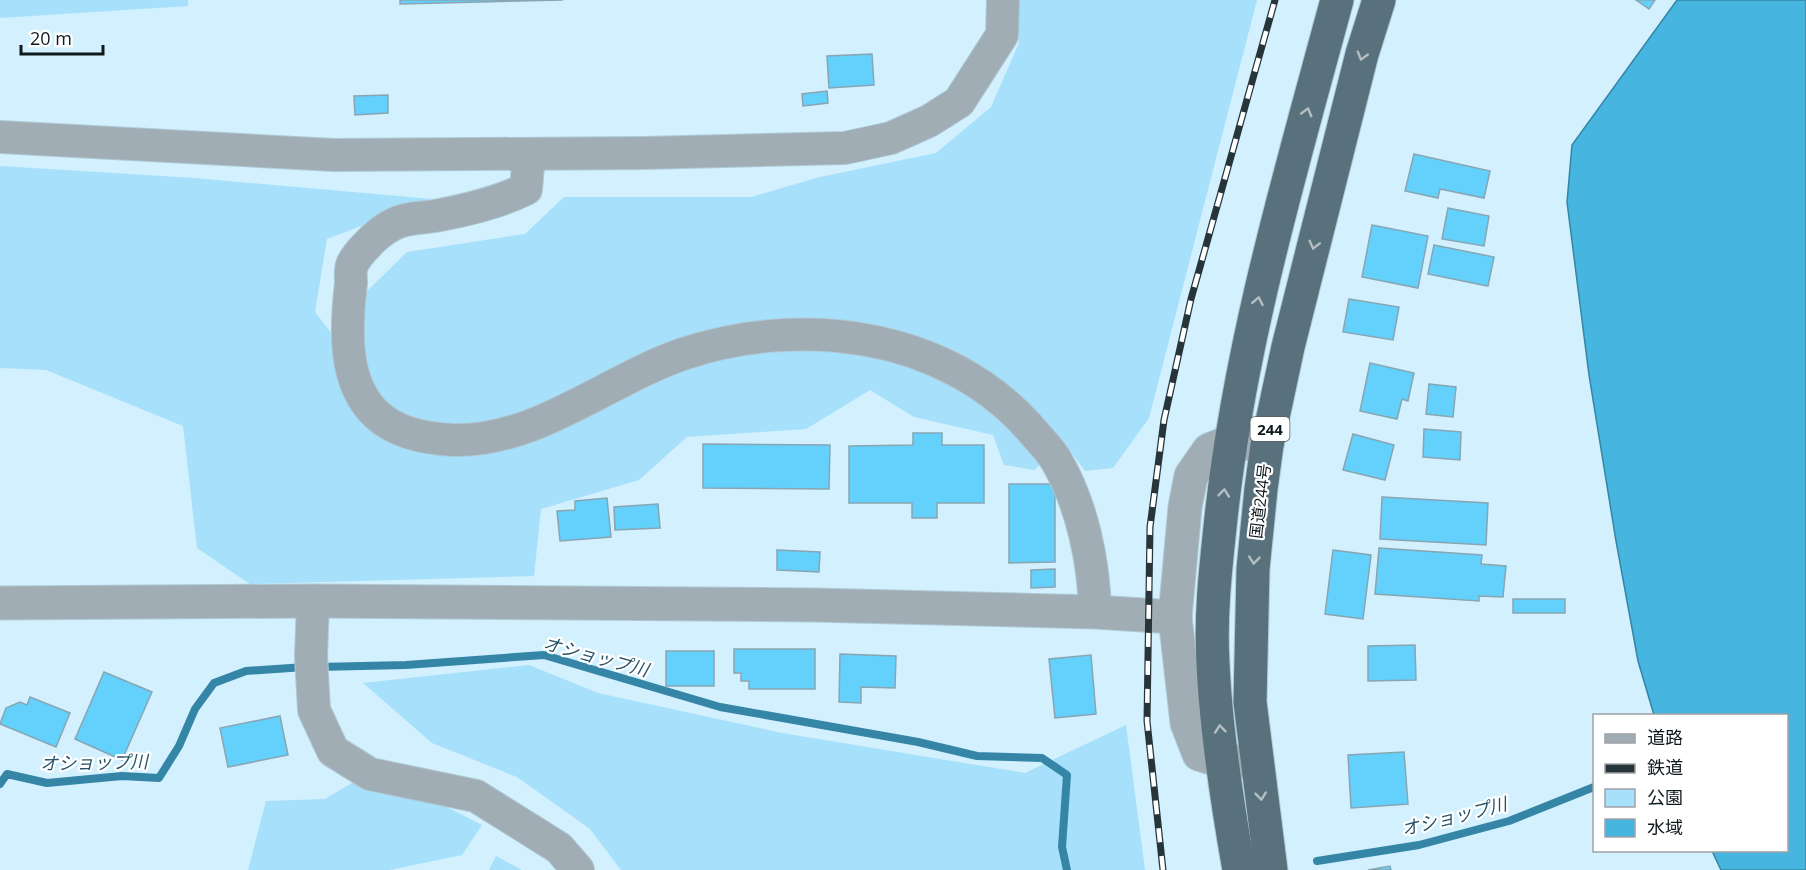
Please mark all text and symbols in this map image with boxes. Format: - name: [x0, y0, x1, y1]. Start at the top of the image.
- scale bar: [21, 18, 104, 56]
- text: 20 m: [30, 26, 72, 50]
- one-way arrow: [1357, 50, 1369, 61]
- one-way arrow: [1300, 107, 1312, 118]
- one-way arrow: [1308, 240, 1321, 250]
- one-way arrow: [1251, 296, 1264, 306]
- road number: 244: [1250, 417, 1290, 441]
- street label: 国道244号: [1244, 462, 1276, 540]
- one-way arrow: [1217, 488, 1229, 497]
- one-way arrow: [1248, 555, 1261, 564]
- water label: オショップ川: [541, 630, 653, 682]
- legend: [1593, 714, 1788, 852]
- one-way arrow: [1214, 724, 1227, 733]
- text: 道路: [1647, 725, 1683, 749]
- water label: オショップ川: [40, 749, 150, 775]
- text: 鉄道: [1647, 755, 1683, 779]
- text: 公園: [1647, 785, 1683, 809]
- one-way arrow: [1254, 791, 1267, 800]
- water label: オショップ川: [1399, 791, 1511, 841]
- text: 水域: [1647, 815, 1683, 839]

